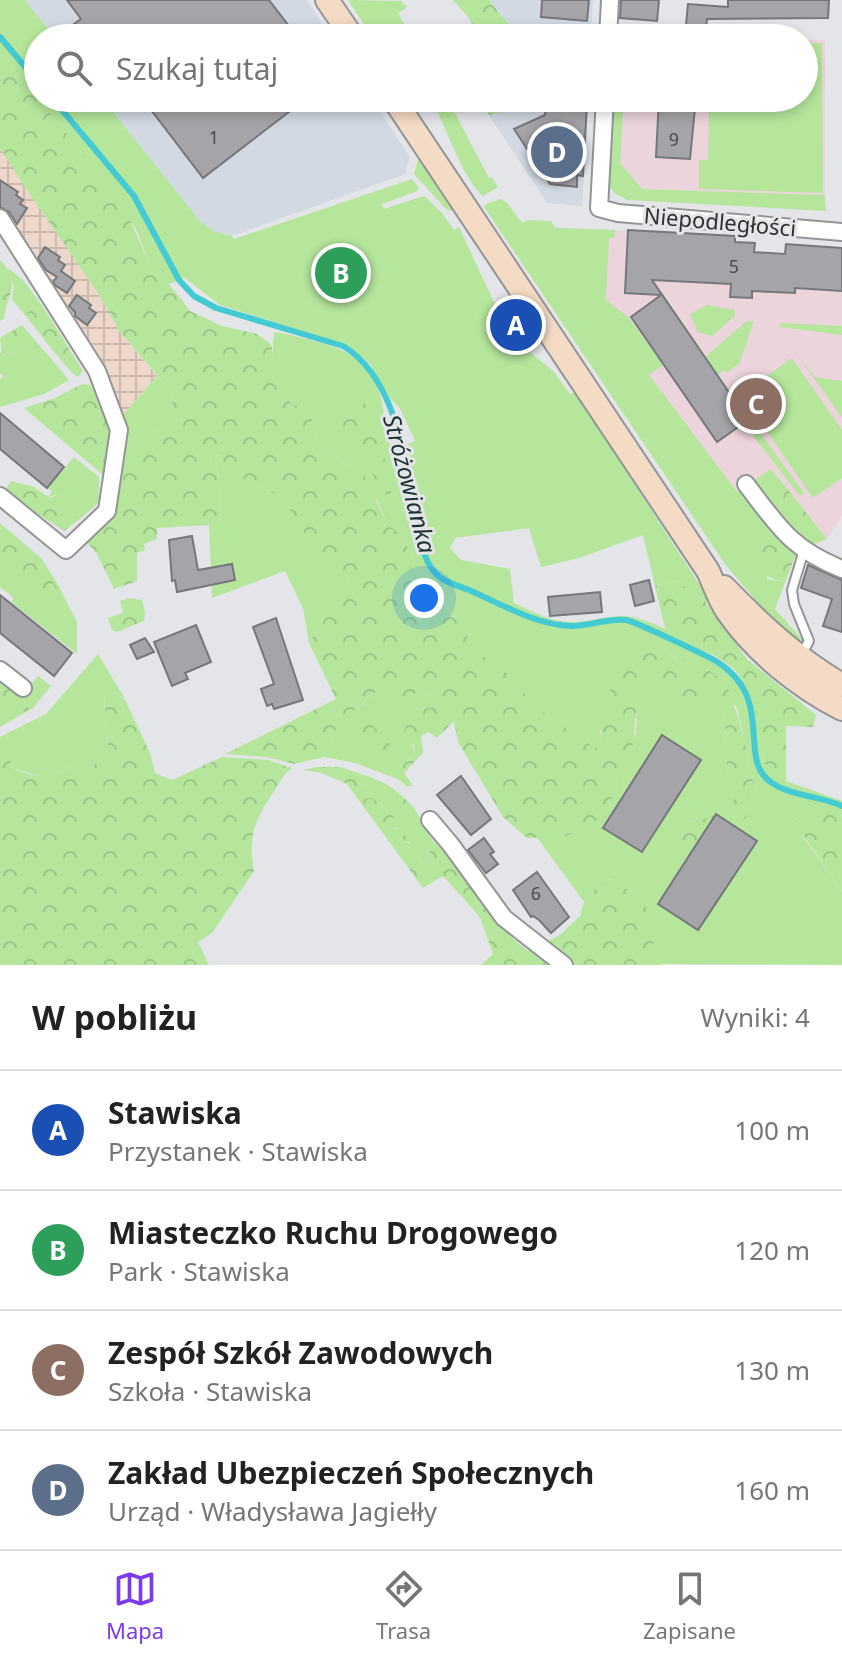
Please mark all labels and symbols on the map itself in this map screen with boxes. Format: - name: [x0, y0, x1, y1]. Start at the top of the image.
- pin: D: [531, 122, 583, 182]
- house number: 1: [209, 125, 219, 149]
- house number: 9: [669, 127, 679, 151]
- street label: Niepodległości: [643, 199, 797, 243]
- pin: B: [315, 243, 367, 303]
- house number: 5: [729, 254, 739, 278]
- pin: A: [490, 295, 542, 355]
- pin: C: [730, 374, 782, 434]
- water label: Stróżowianka: [376, 410, 445, 557]
- your location: [404, 578, 444, 618]
- house number: 6: [531, 881, 541, 905]

